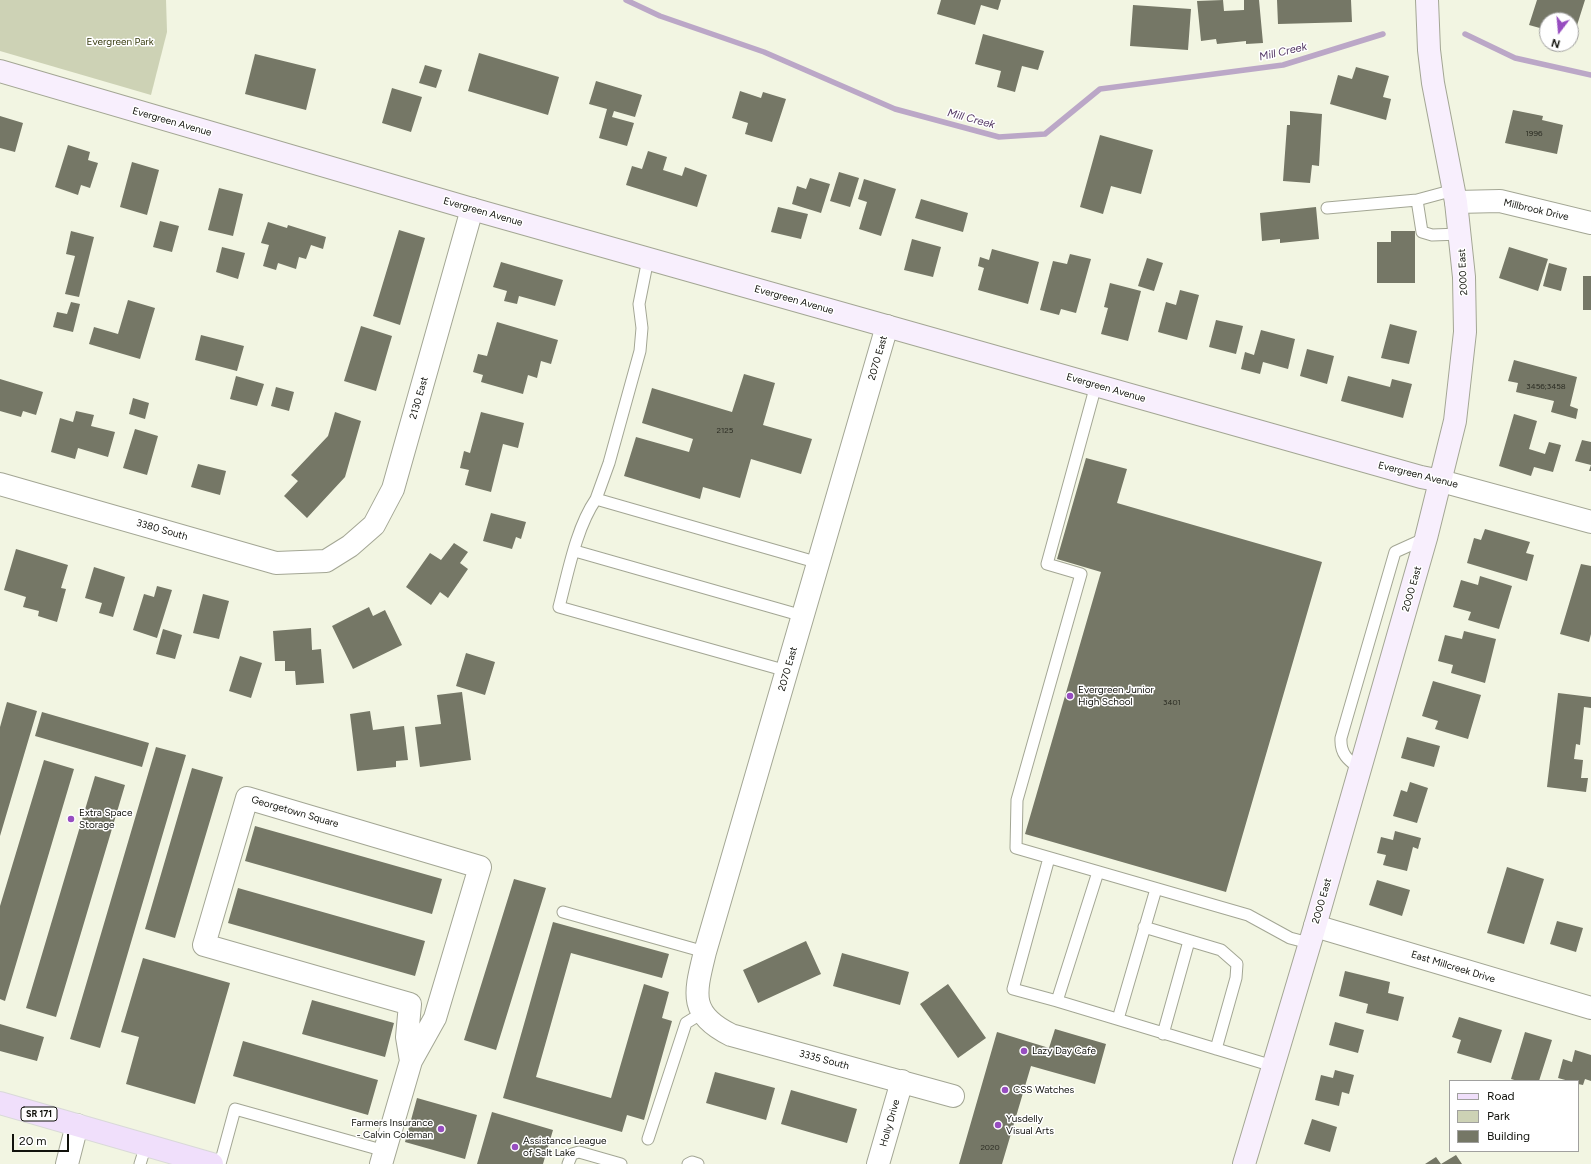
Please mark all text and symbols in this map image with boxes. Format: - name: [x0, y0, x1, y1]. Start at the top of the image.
- north arrow: [1539, 12, 1579, 52]
- park label: Evergreen Park: [86, 36, 154, 48]
- text: N: [1550, 36, 1562, 50]
- water label: Mill Creek: [1258, 40, 1308, 64]
- street label: Evergreen Avenue: [131, 105, 213, 139]
- water label: Mill Creek: [946, 106, 996, 132]
- house number: 1996: [1526, 129, 1542, 139]
- street label: Evergreen Avenue: [442, 195, 524, 229]
- street label: Millbrook Drive: [1502, 197, 1570, 223]
- street label: 2000 East: [1456, 248, 1470, 296]
- street label: Evergreen Avenue: [753, 283, 835, 317]
- street label: 2070 East: [866, 334, 890, 382]
- street label: Evergreen Avenue: [1065, 371, 1147, 405]
- street label: 2130 East: [407, 375, 431, 421]
- house number: 3456;3458: [1526, 382, 1566, 392]
- house number: 2125: [717, 426, 733, 436]
- street label: Evergreen Avenue: [1377, 459, 1459, 491]
- street label: 3380 South: [135, 517, 189, 543]
- street label: 2000 East: [1400, 565, 1424, 613]
- street label: 2070 East: [776, 645, 800, 693]
- place label: Evergreen Junior High School: [1078, 684, 1154, 708]
- marker: Evergreen Junior High School: [1065, 691, 1075, 701]
- house number: 3401: [1163, 698, 1181, 708]
- street label: Georgetown Square: [250, 794, 340, 830]
- place label: Extra Space Storage: [79, 807, 132, 830]
- marker: Extra Space Storage: [66, 814, 76, 824]
- street label: 2000 East: [1310, 877, 1334, 925]
- street label: East Millcreek Drive: [1410, 949, 1496, 985]
- place label: Lazy Day Cafe: [1032, 1045, 1096, 1057]
- marker: Lazy Day Cafe: [1019, 1046, 1029, 1056]
- street label: 3335 South: [798, 1048, 850, 1072]
- legend: [1449, 1080, 1579, 1152]
- place label: CSS Watches: [1013, 1084, 1074, 1096]
- marker: CSS Watches: [1000, 1085, 1010, 1095]
- text: Road: [1487, 1089, 1515, 1103]
- street label: Holly Drive: [878, 1098, 902, 1148]
- road number: SR 171: [21, 1107, 57, 1121]
- text: Park: [1487, 1109, 1510, 1123]
- place label: Yusdelly Visual Arts: [1006, 1113, 1054, 1136]
- place label: Farmers Insurance - Calvin Coleman: [351, 1117, 433, 1140]
- marker: Yusdelly Visual Arts: [993, 1120, 1003, 1130]
- marker: Farmers Insurance - Calvin Coleman: [436, 1124, 446, 1134]
- scale bar: [14, 1126, 71, 1152]
- text: Building: [1487, 1129, 1530, 1143]
- text: 20 m: [19, 1134, 47, 1148]
- place label: Assistance League of Salt Lake: [523, 1135, 607, 1158]
- marker: Assistance League of Salt Lake: [510, 1142, 520, 1152]
- house number: 2020: [980, 1143, 1000, 1153]

